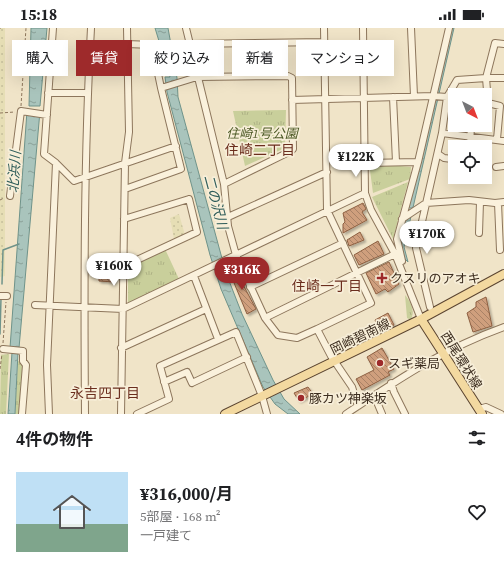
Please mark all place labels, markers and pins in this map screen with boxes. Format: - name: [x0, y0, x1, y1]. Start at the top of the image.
- pin: ¥122K: [328, 144, 384, 178]
- pin: ¥170K: [399, 221, 455, 255]
- pin: ¥160K: [86, 253, 142, 287]
- pin: ¥316K: [214, 257, 270, 291]
- place label: クスリのアオキ: [390, 270, 481, 287]
- marker: クスリのアオキ: [377, 273, 387, 283]
- place label: スギ薬局: [388, 355, 440, 372]
- marker: スギ薬局: [375, 358, 385, 368]
- place label: 豚カツ神楽坂: [309, 390, 387, 407]
- marker: 豚カツ神楽坂: [296, 393, 306, 403]

